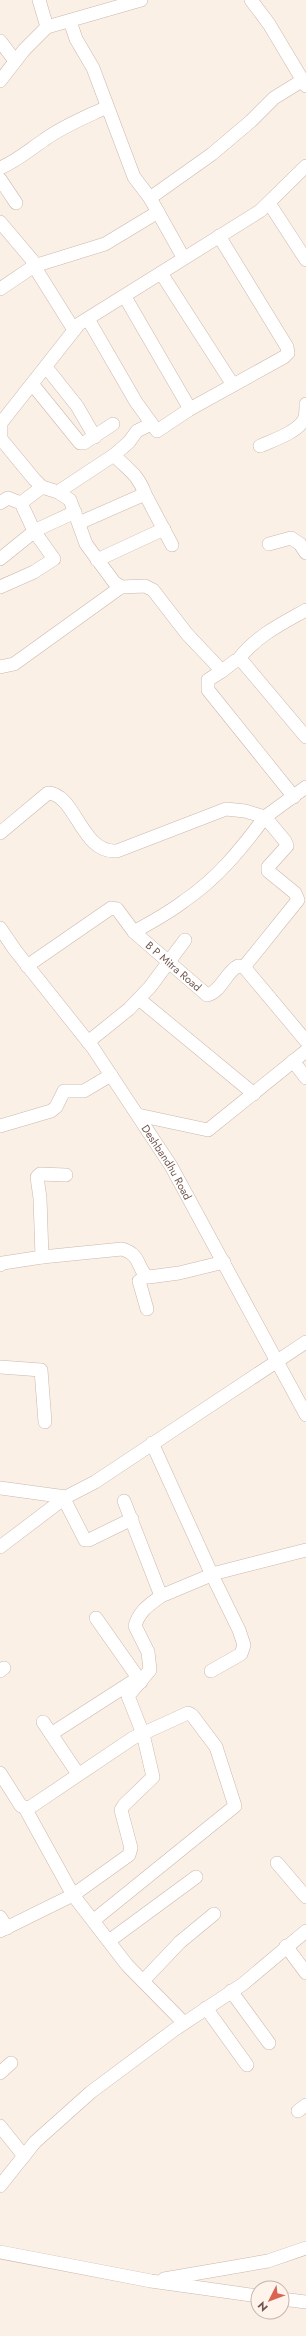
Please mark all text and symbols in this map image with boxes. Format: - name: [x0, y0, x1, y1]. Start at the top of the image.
- street label: B P Mitra Road: [142, 937, 205, 995]
- street label: Deshbandhu Road: [138, 1121, 196, 1203]
- north arrow: [250, 2280, 290, 2320]
- text: N: [254, 2298, 271, 2315]

